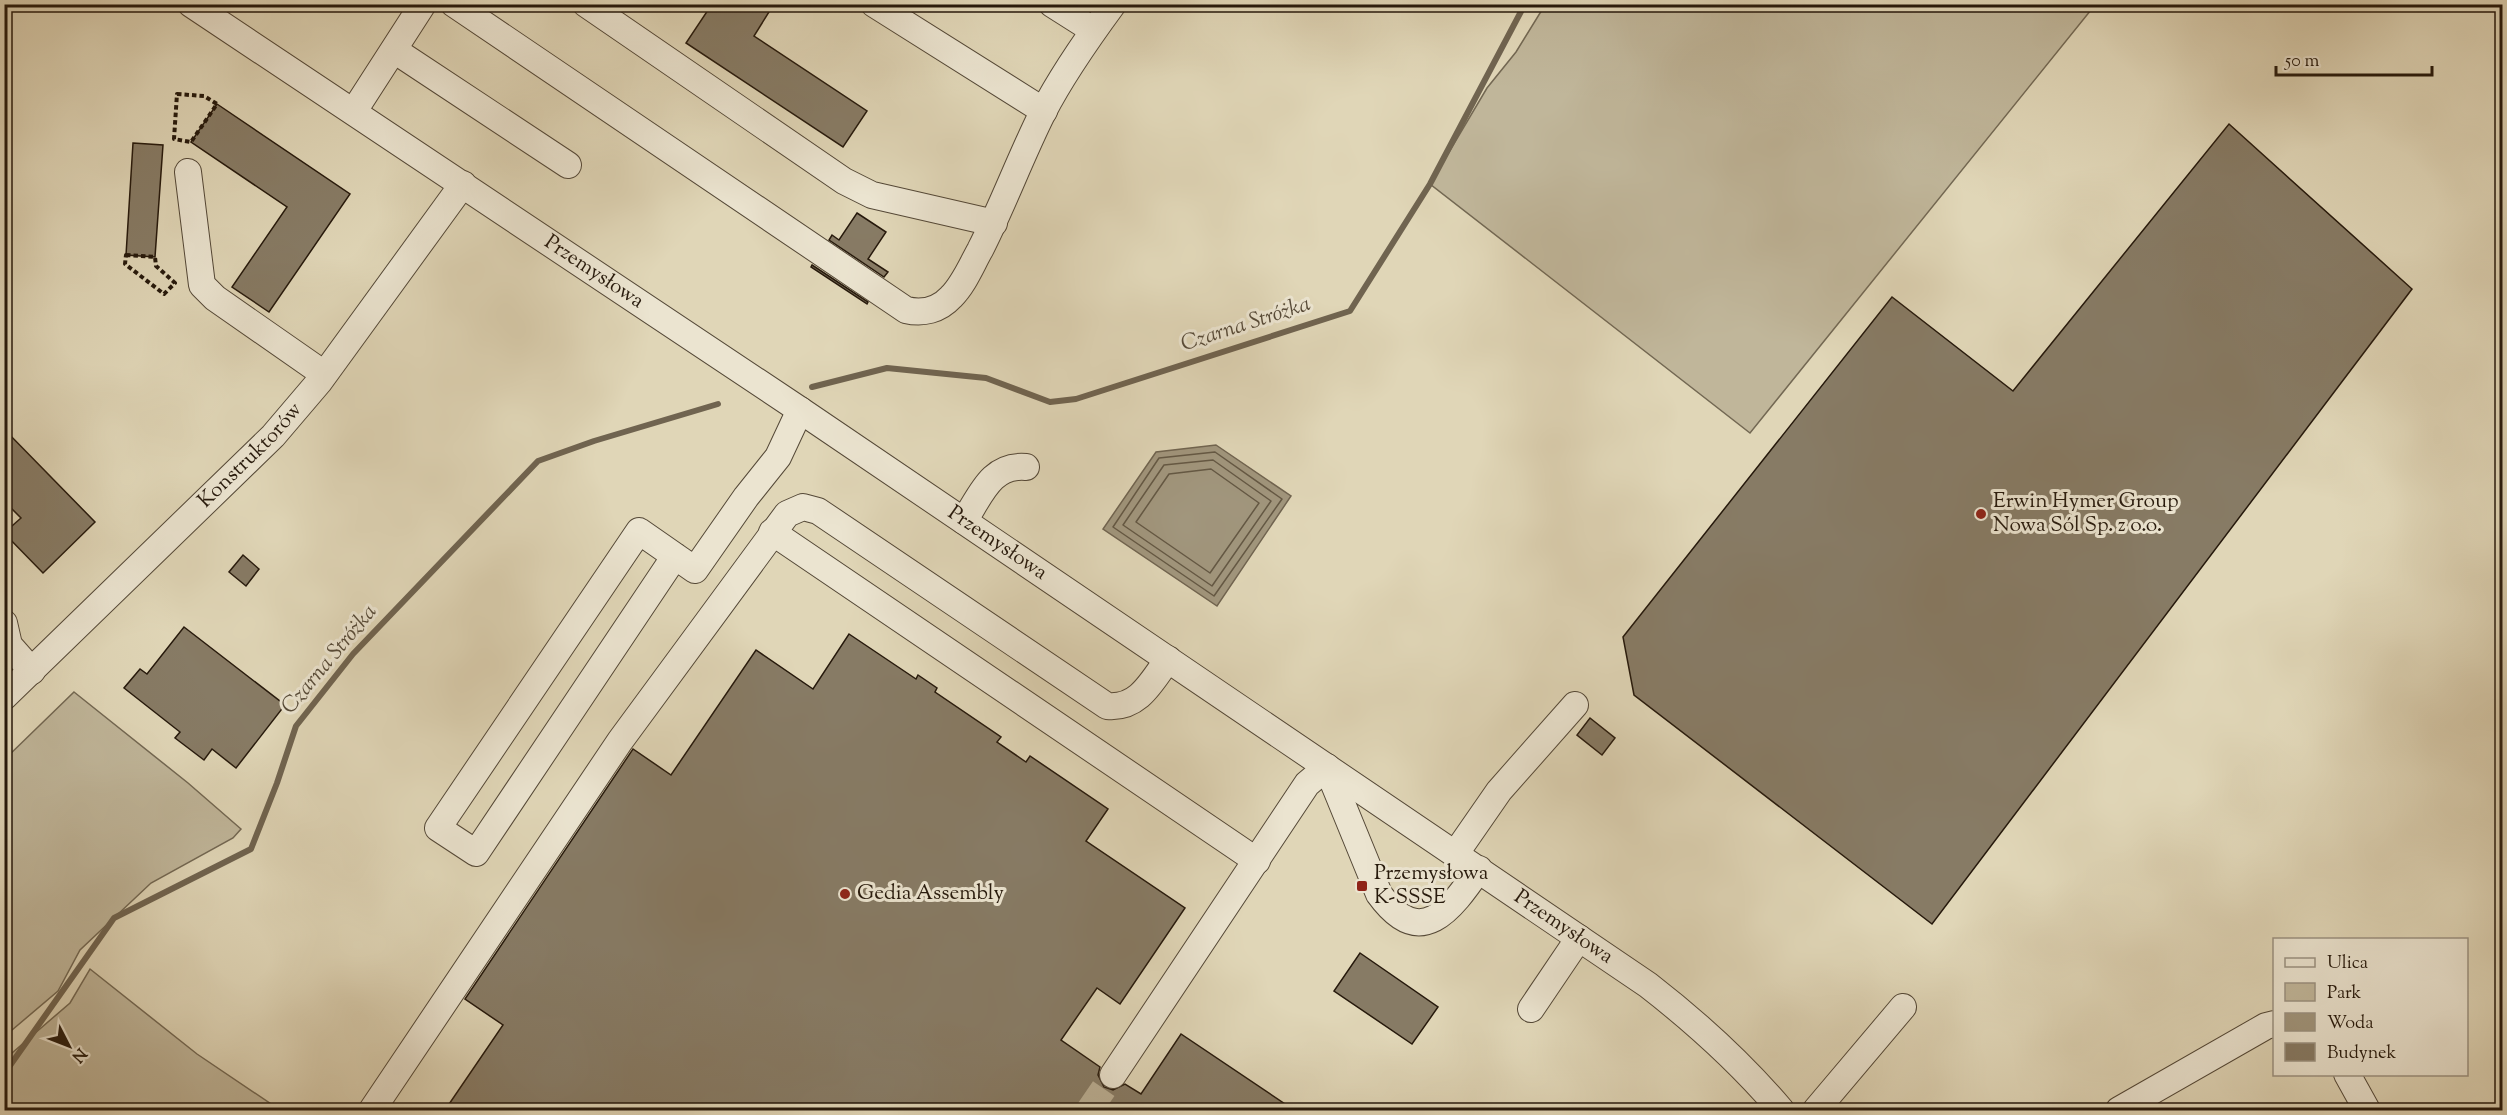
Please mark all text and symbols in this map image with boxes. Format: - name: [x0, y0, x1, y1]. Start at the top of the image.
- scale bar: [2276, 39, 2432, 77]
- text: 50 m: [2284, 49, 2320, 75]
- street label: Przemysłowa: [538, 228, 650, 317]
- water label: Czarna Stróżka: [1177, 289, 1315, 361]
- street label: Konstruktorów: [192, 396, 310, 516]
- place label: Erwin Hymer Group Nowa Sól Sp. z o.o.: [1993, 487, 2179, 541]
- street label: Przemysłowa: [941, 499, 1053, 588]
- marker: Erwin Hymer Group Nowa Sól Sp. z o.o.: [1974, 507, 1988, 521]
- water label: Czarna Stróżka: [274, 598, 386, 722]
- place label: Przemysłowa K-SSSE: [1374, 859, 1489, 913]
- place label: Gedia Assembly: [857, 879, 1004, 909]
- marker: Przemysłowa K-SSSE: [1355, 879, 1369, 893]
- street label: Przemysłowa: [1507, 883, 1619, 972]
- marker: Gedia Assembly: [838, 887, 852, 901]
- legend: [2273, 938, 2468, 1076]
- text: Ulica: [2327, 951, 2368, 977]
- text: Park: [2327, 981, 2362, 1007]
- text: Woda: [2327, 1011, 2374, 1037]
- north arrow: [39, 1016, 99, 1076]
- text: Budynek: [2327, 1041, 2396, 1067]
- text: N: [65, 1042, 91, 1067]

